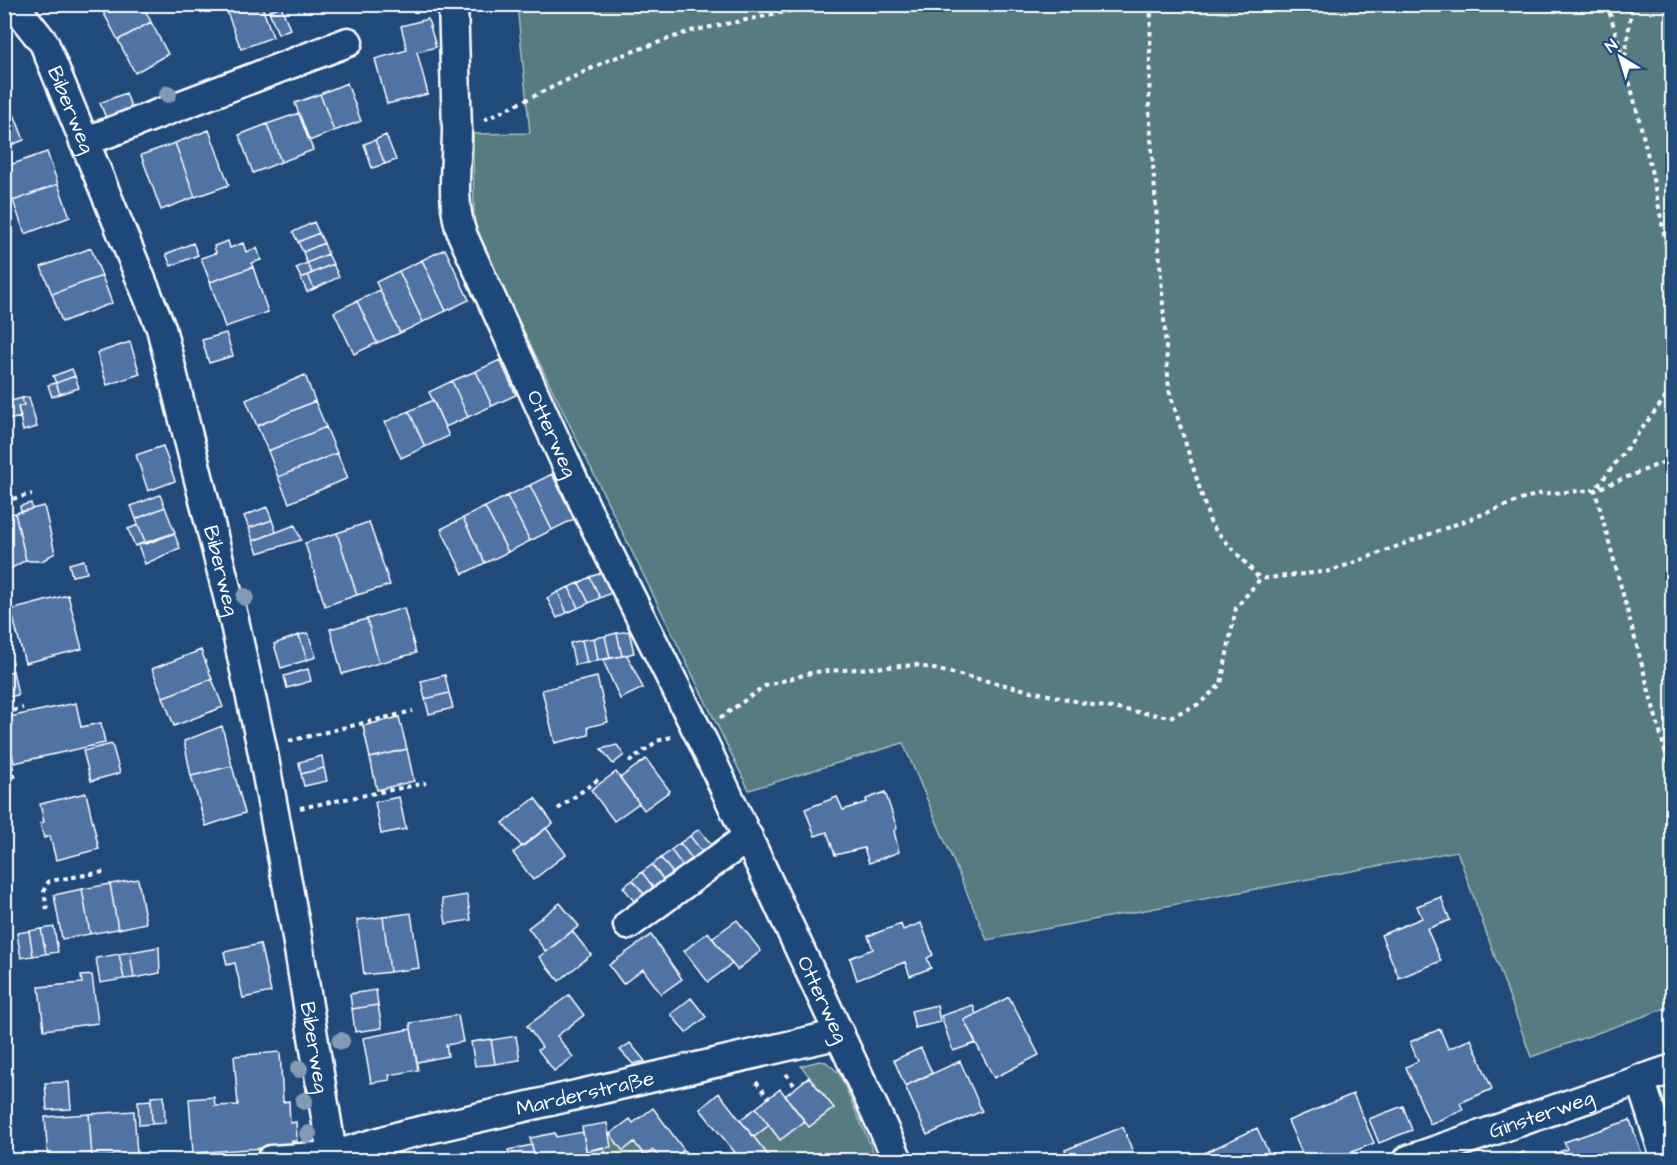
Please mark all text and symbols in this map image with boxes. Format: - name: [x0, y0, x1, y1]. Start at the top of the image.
- north arrow: [1590, 27, 1650, 87]
- text: N: [1601, 34, 1622, 58]
- street label: Biberweg: [40, 61, 102, 159]
- street label: Otterweg: [520, 385, 585, 483]
- street label: Biberweg: [196, 522, 247, 619]
- street label: Otterweg: [790, 951, 856, 1049]
- street label: Biberweg: [293, 999, 336, 1096]
- street label: Marderstraße: [513, 1063, 657, 1123]
- street label: Ginsterweg: [1485, 1082, 1599, 1146]

